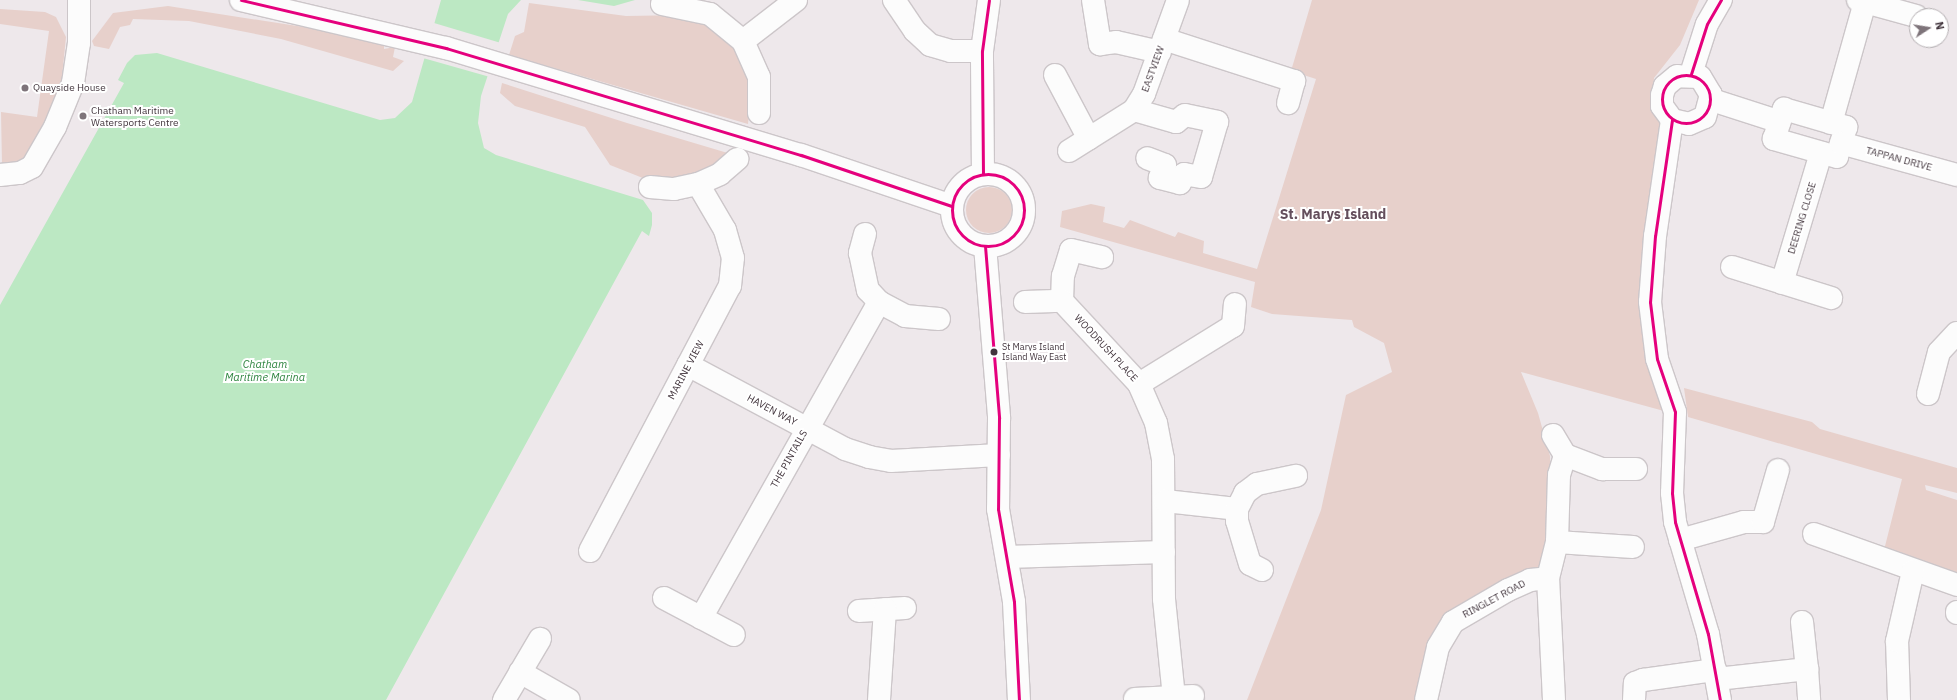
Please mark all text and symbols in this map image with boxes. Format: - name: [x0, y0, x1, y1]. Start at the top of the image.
- north arrow: [1909, 8, 1949, 48]
- text: N: [1932, 20, 1947, 31]
- street label: EASTVIEW: [1139, 44, 1167, 94]
- place label: Quayside House: [33, 82, 106, 94]
- marker: Quayside House: [20, 83, 30, 93]
- place label: Chatham Maritime Watersports Centre: [91, 104, 178, 128]
- marker: Chatham Maritime Watersports Centre: [78, 111, 88, 121]
- street label: TAPPAN DRIVE: [1865, 144, 1933, 174]
- street label: DEERING CLOSE: [1785, 180, 1819, 256]
- district label: St. Marys Island: [1280, 206, 1386, 222]
- street label: WOODRUSH PLACE: [1072, 312, 1140, 384]
- street label: MARINE VIEW: [665, 338, 707, 402]
- place label: St Marys Island Island Way East: [1002, 342, 1067, 363]
- marker: St Marys Island Island Way East: [989, 347, 999, 357]
- water label: Chatham Maritime Marina: [225, 358, 305, 384]
- street label: HAVEN WAY: [745, 392, 799, 428]
- street label: THE PINTAILS: [768, 428, 810, 490]
- street label: RINGLET ROAD: [1460, 577, 1528, 621]

